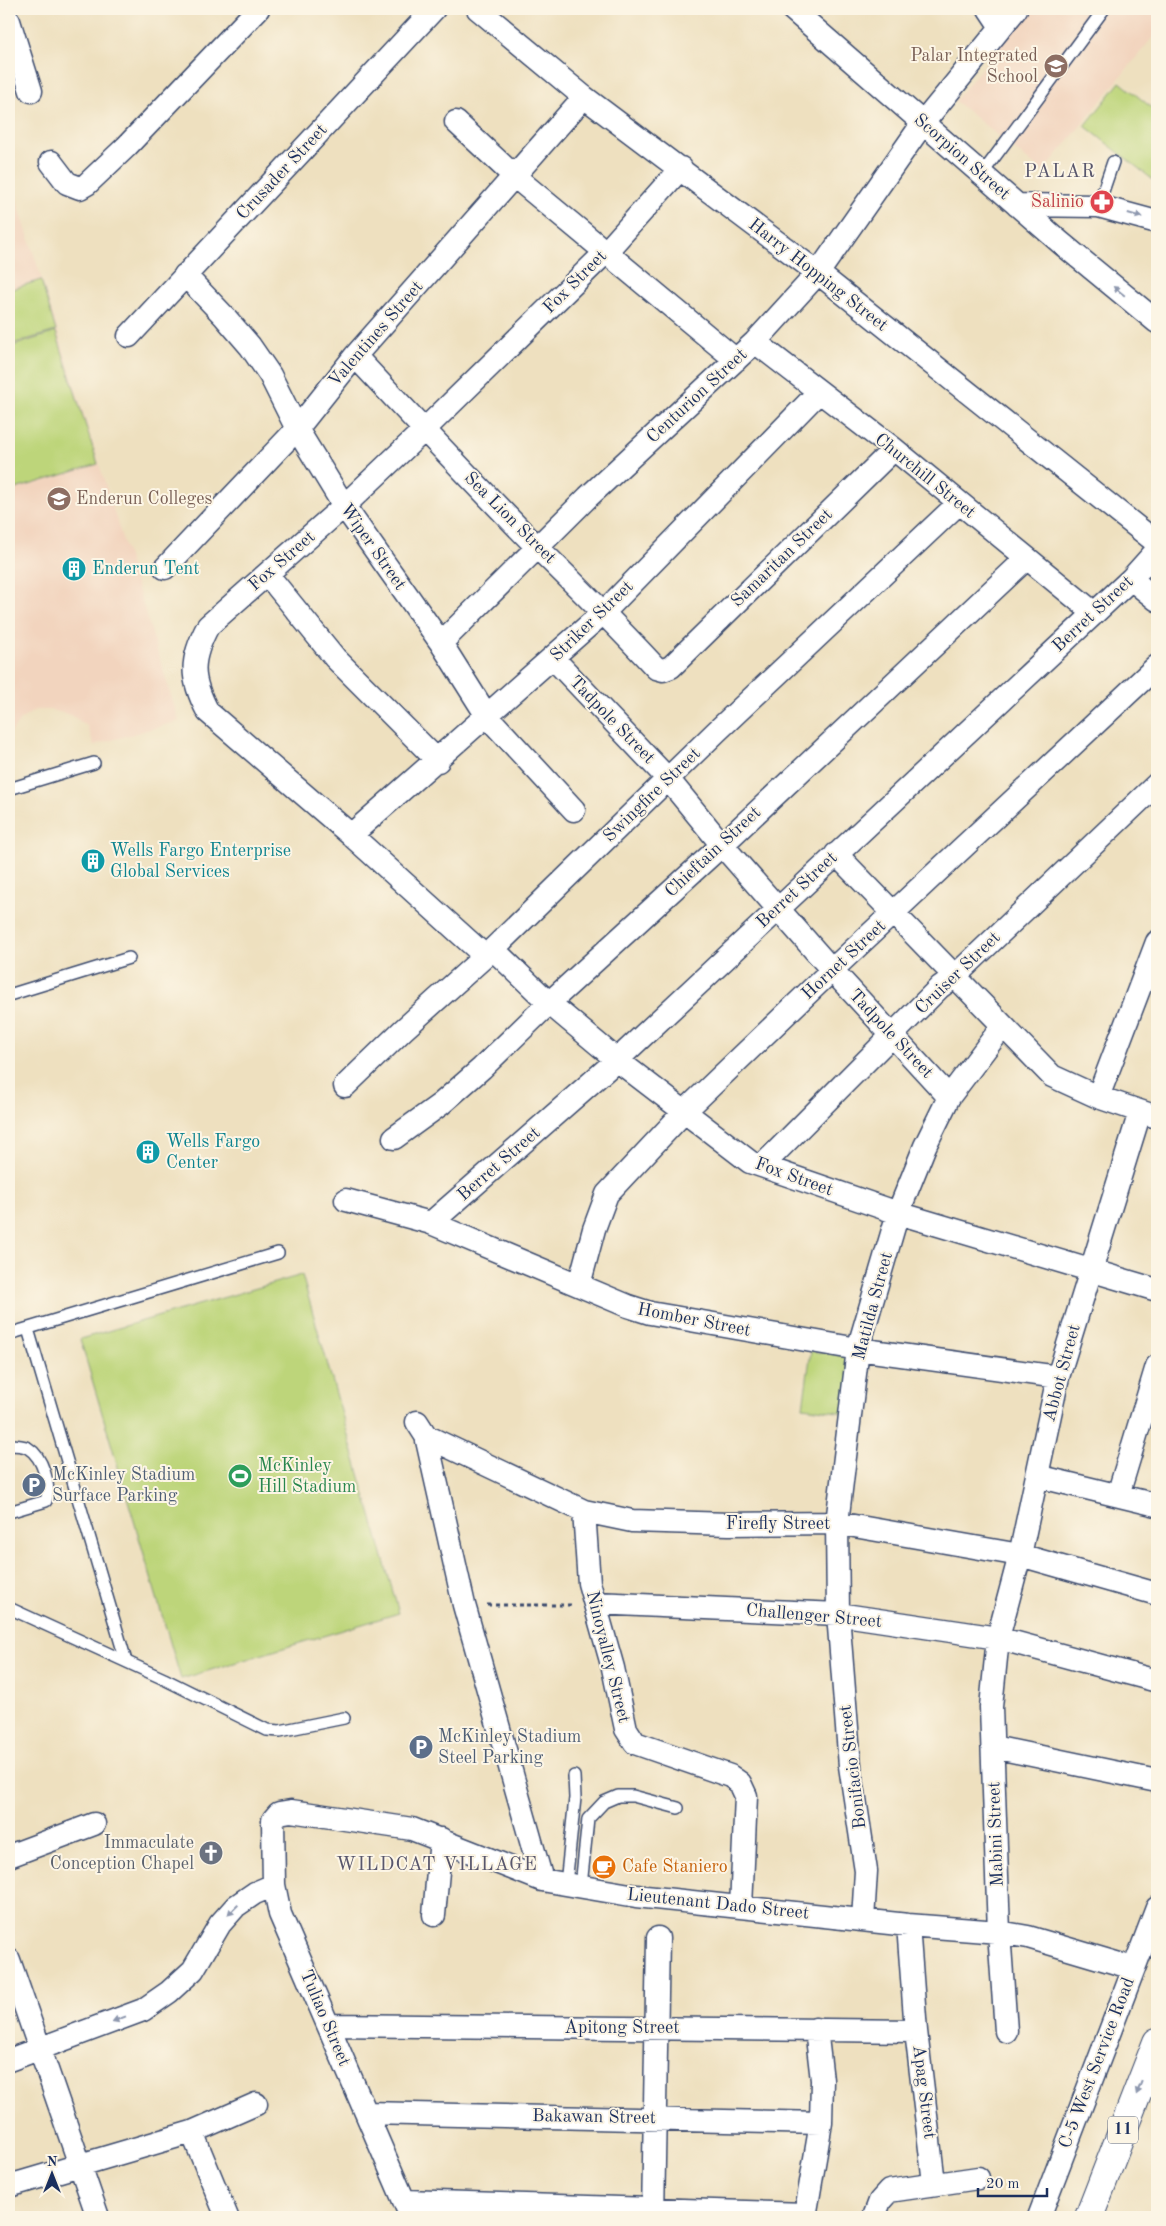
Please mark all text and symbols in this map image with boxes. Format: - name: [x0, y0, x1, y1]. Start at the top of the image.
- place label: Palar Integrated School: [910, 47, 1038, 86]
- school or university icon: Palar Integrated School: [1043, 53, 1069, 79]
- street label: Scorpion Street: [910, 111, 1014, 203]
- street label: Crusader Street: [233, 121, 331, 223]
- district label: PALAR: [1024, 163, 1096, 182]
- pharmacy icon: Salinio: [1089, 189, 1115, 215]
- place label: Salinio: [1031, 193, 1084, 211]
- one-way arrow: [1127, 212, 1142, 220]
- street label: Harry Hopping Street: [745, 215, 891, 335]
- street label: Fox Street: [540, 247, 610, 317]
- street label: Valentines Street: [325, 278, 427, 390]
- one-way arrow: [1113, 285, 1126, 296]
- street label: Centurion Street: [643, 345, 751, 447]
- street label: Churchill Street: [871, 430, 979, 522]
- street label: Sea Lion Street: [461, 469, 559, 567]
- school or university icon: Enderun Colleges: [46, 486, 72, 512]
- place label: Enderun Colleges: [76, 490, 213, 508]
- street label: Wiper Street: [337, 500, 409, 594]
- street label: Samaritan Street: [728, 505, 836, 611]
- street label: Fox Street: [245, 527, 319, 595]
- building icon: Enderun Tent: [61, 556, 87, 582]
- place label: Enderun Tent: [92, 560, 200, 578]
- street label: Berret Street: [1049, 572, 1137, 656]
- street label: Striker Street: [547, 577, 637, 665]
- street label: Tadpole Street: [566, 673, 658, 767]
- street label: Swingfire Street: [600, 744, 704, 846]
- street label: Chieftain Street: [662, 803, 764, 901]
- place label: Wells Fargo Enterprise Global Services: [110, 842, 291, 881]
- building icon: Wells Fargo Enterprise Global Services: [80, 848, 106, 874]
- street label: Berret Street: [753, 848, 841, 932]
- street label: Hornet Street: [799, 917, 889, 1003]
- street label: Cruiser Street: [912, 928, 1004, 1018]
- street label: Tadpole Street: [845, 986, 937, 1082]
- street label: Berret Street: [454, 1123, 544, 1205]
- place label: Wells Fargo Center: [166, 1133, 260, 1172]
- building icon: Wells Fargo Center: [135, 1139, 161, 1165]
- street label: Fox Street: [753, 1155, 835, 1199]
- street label: Matilda Street: [850, 1250, 896, 1362]
- street label: Homber Street: [636, 1300, 752, 1340]
- street label: Abbot Street: [1040, 1322, 1084, 1424]
- place label: McKinley Hill Stadium: [258, 1457, 356, 1496]
- sports icon: McKinley Hill Stadium: [227, 1463, 253, 1489]
- place label: McKinley Stadium Surface Parking: [52, 1466, 195, 1505]
- parking icon: McKinley Stadium Surface Parking: [21, 1472, 47, 1498]
- street label: Firefly Street: [726, 1515, 830, 1533]
- street label: Ninoyalley Street: [583, 1589, 633, 1725]
- street label: Challenger Street: [745, 1601, 883, 1631]
- street label: Bonifacio Street: [836, 1704, 870, 1830]
- place label: McKinley Stadium Steel Parking: [438, 1728, 581, 1767]
- parking icon: McKinley Stadium Steel Parking: [408, 1734, 434, 1760]
- street label: Mabini Street: [985, 1781, 1007, 1887]
- place label: Immaculate Conception Chapel: [50, 1834, 194, 1873]
- church icon: Immaculate Conception Chapel: [198, 1840, 224, 1866]
- cafe icon: Cafe Staniero: [591, 1854, 617, 1880]
- district label: WILDCAT VILLAGE: [336, 1856, 538, 1875]
- place label: Cafe Staniero: [622, 1858, 728, 1876]
- street label: Lieutenant Dado Street: [626, 1885, 810, 1923]
- one-way arrow: [227, 1904, 239, 1916]
- street label: Tuliao Street: [297, 1967, 353, 2069]
- street label: C-5 West Service Road: [1056, 1975, 1138, 2151]
- one-way arrow: [111, 2015, 126, 2023]
- street label: Apitong Street: [564, 2019, 680, 2037]
- street label: Apag Street: [909, 2044, 939, 2140]
- one-way arrow: [1135, 2080, 1143, 2095]
- street label: Bakawan Street: [532, 2107, 656, 2127]
- road number: 11: [1108, 2116, 1138, 2144]
- north arrow: [28, 2148, 78, 2198]
- text: N: [47, 2155, 58, 2169]
- scale bar: [978, 2166, 1047, 2198]
- text: 20 m: [986, 2177, 1020, 2192]

